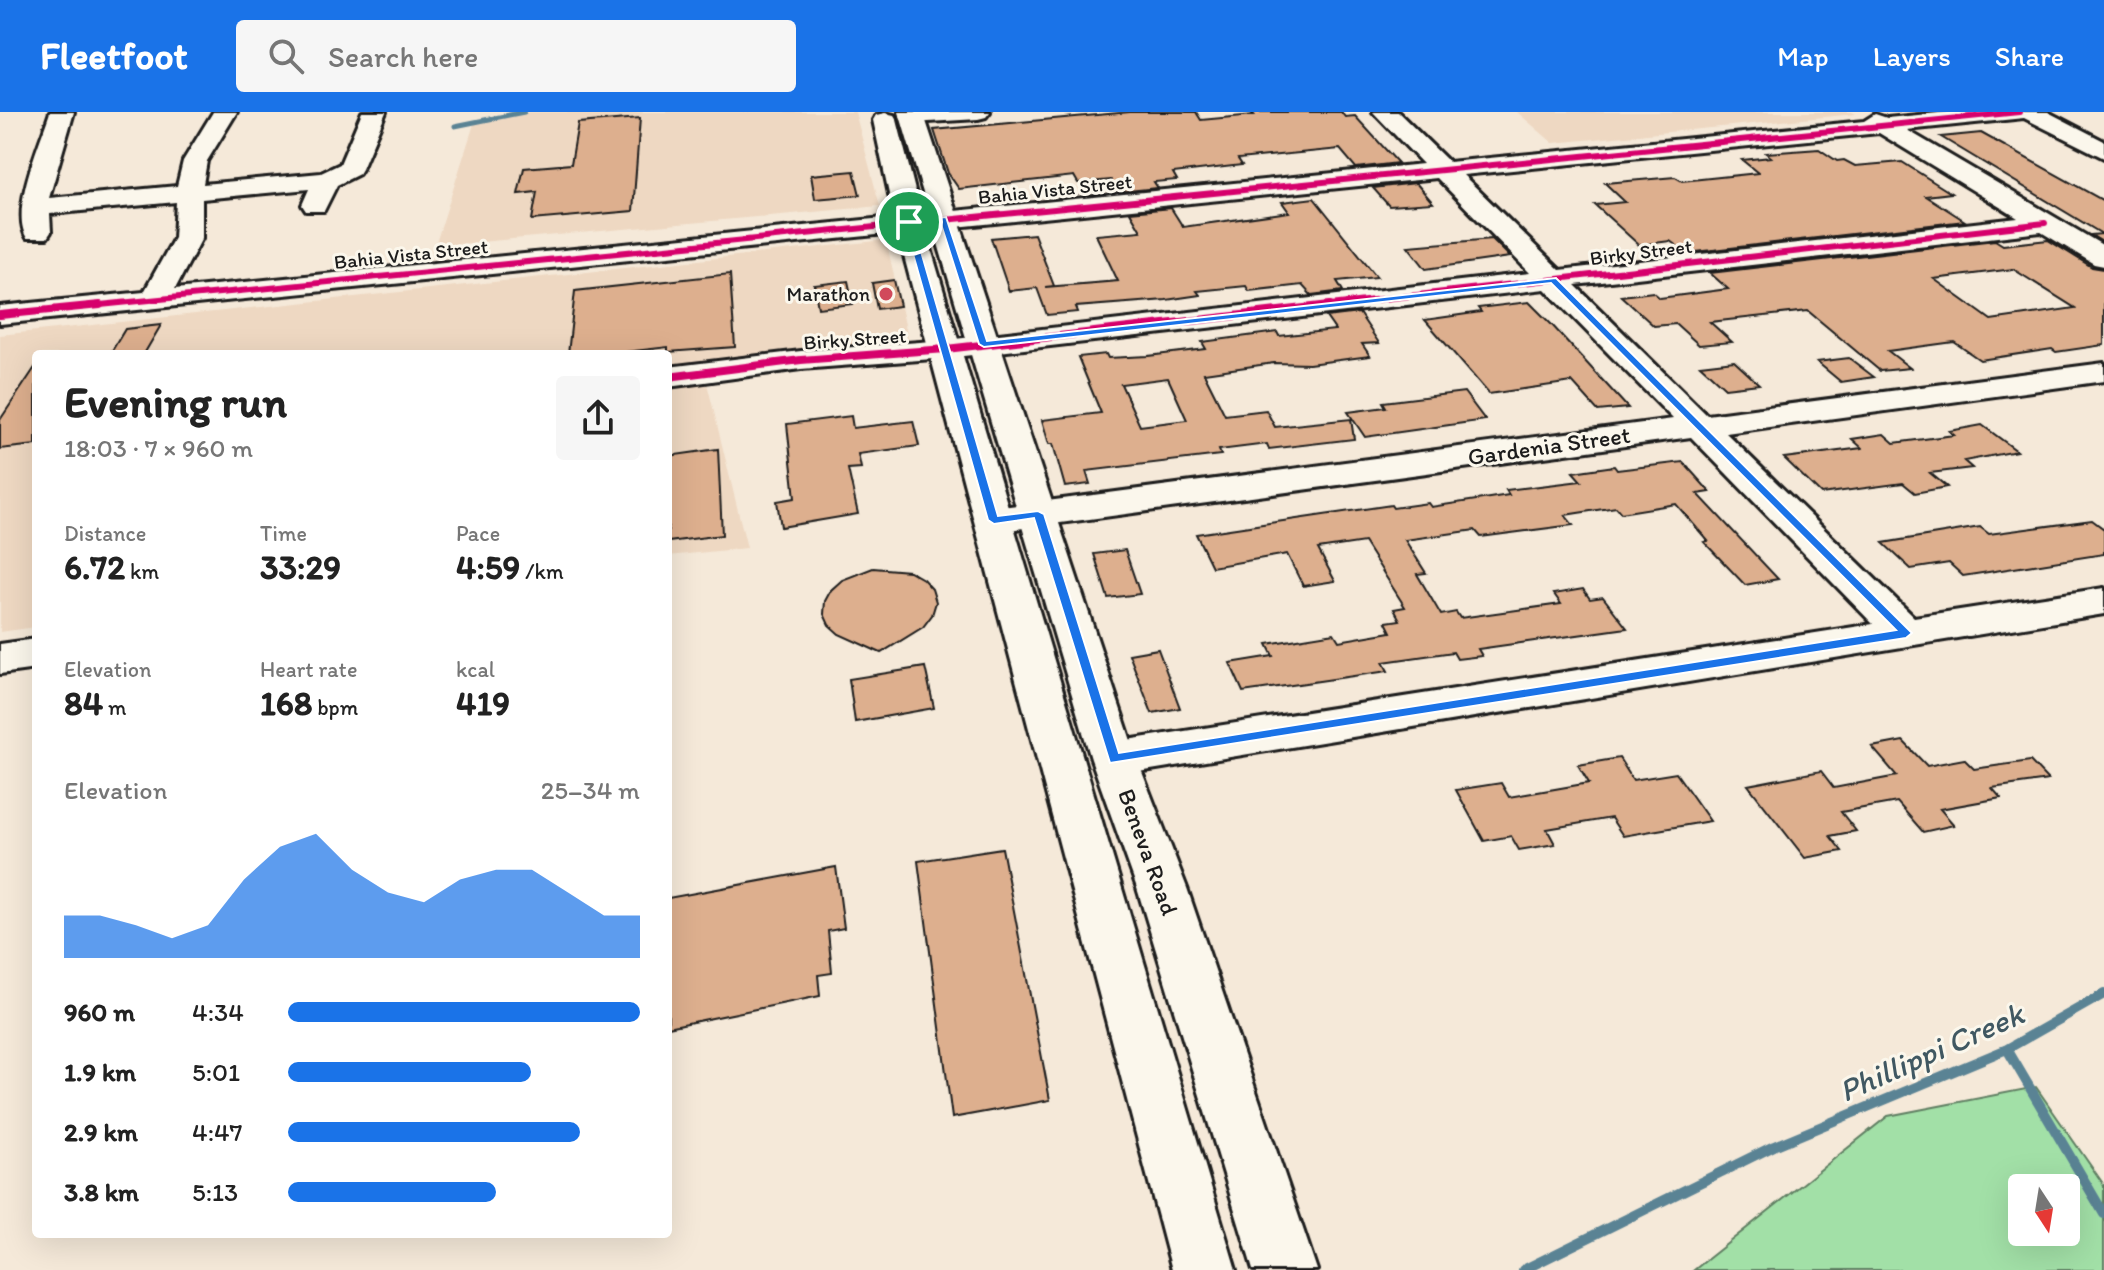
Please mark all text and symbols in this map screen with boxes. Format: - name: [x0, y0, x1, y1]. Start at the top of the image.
- search box: [236, 20, 796, 92]
- text: Fleetfoot: [40, 33, 188, 79]
- icon: search: [264, 34, 308, 78]
- text: Search here: [328, 38, 478, 75]
- text: Map: [1777, 39, 1829, 73]
- text: Layers: [1873, 39, 1951, 73]
- text: Share: [1995, 39, 2064, 73]
- street label: Bahia Vista Street: [977, 169, 1133, 209]
- pin: [875, 188, 943, 256]
- icon: arrive: [887, 200, 931, 244]
- street label: Bahia Vista Street: [333, 234, 489, 274]
- street label: Birky Street: [1588, 234, 1694, 270]
- place label: Marathon: [787, 282, 870, 306]
- marker: Marathon: [877, 285, 895, 303]
- street label: Birky Street: [803, 323, 907, 355]
- text: Evening run: [64, 375, 287, 428]
- button: share: [556, 376, 640, 460]
- street label: Gardenia Street: [1466, 420, 1632, 471]
- text: 18:03 · 7 × 960 m: [64, 432, 253, 464]
- text: Distance: [64, 520, 146, 547]
- text: Time: [260, 520, 307, 547]
- text: Pace: [456, 520, 500, 547]
- text: 6.72: [64, 547, 125, 588]
- text: 33:29: [260, 547, 341, 588]
- text: 4:59: [456, 547, 520, 588]
- text: km: [125, 558, 159, 585]
- text: /km: [520, 558, 564, 585]
- text: Elevation: [64, 656, 151, 683]
- text: Heart rate: [260, 656, 357, 683]
- text: kcal: [456, 656, 495, 683]
- text: 84: [64, 683, 103, 724]
- text: 168: [260, 683, 312, 724]
- text: 419: [456, 683, 510, 724]
- text: m: [103, 694, 127, 721]
- text: bpm: [312, 694, 358, 721]
- text: Elevation: [64, 774, 167, 806]
- text: 25–34 m: [541, 774, 640, 806]
- street label: Beneva Road: [1112, 785, 1185, 919]
- water label: Phillippi Creek: [1833, 994, 2031, 1110]
- text: 960 m: [64, 996, 135, 1028]
- text: 4:34: [192, 996, 244, 1028]
- text: 1.9 km: [64, 1056, 136, 1088]
- text: 5:01: [192, 1056, 240, 1088]
- text: 2.9 km: [64, 1116, 138, 1148]
- text: 4:47: [192, 1116, 243, 1148]
- north arrow: [2008, 1174, 2080, 1246]
- map controls: [2008, 1174, 2080, 1246]
- text: 3.8 km: [64, 1176, 139, 1208]
- text: 5:13: [192, 1176, 238, 1208]

